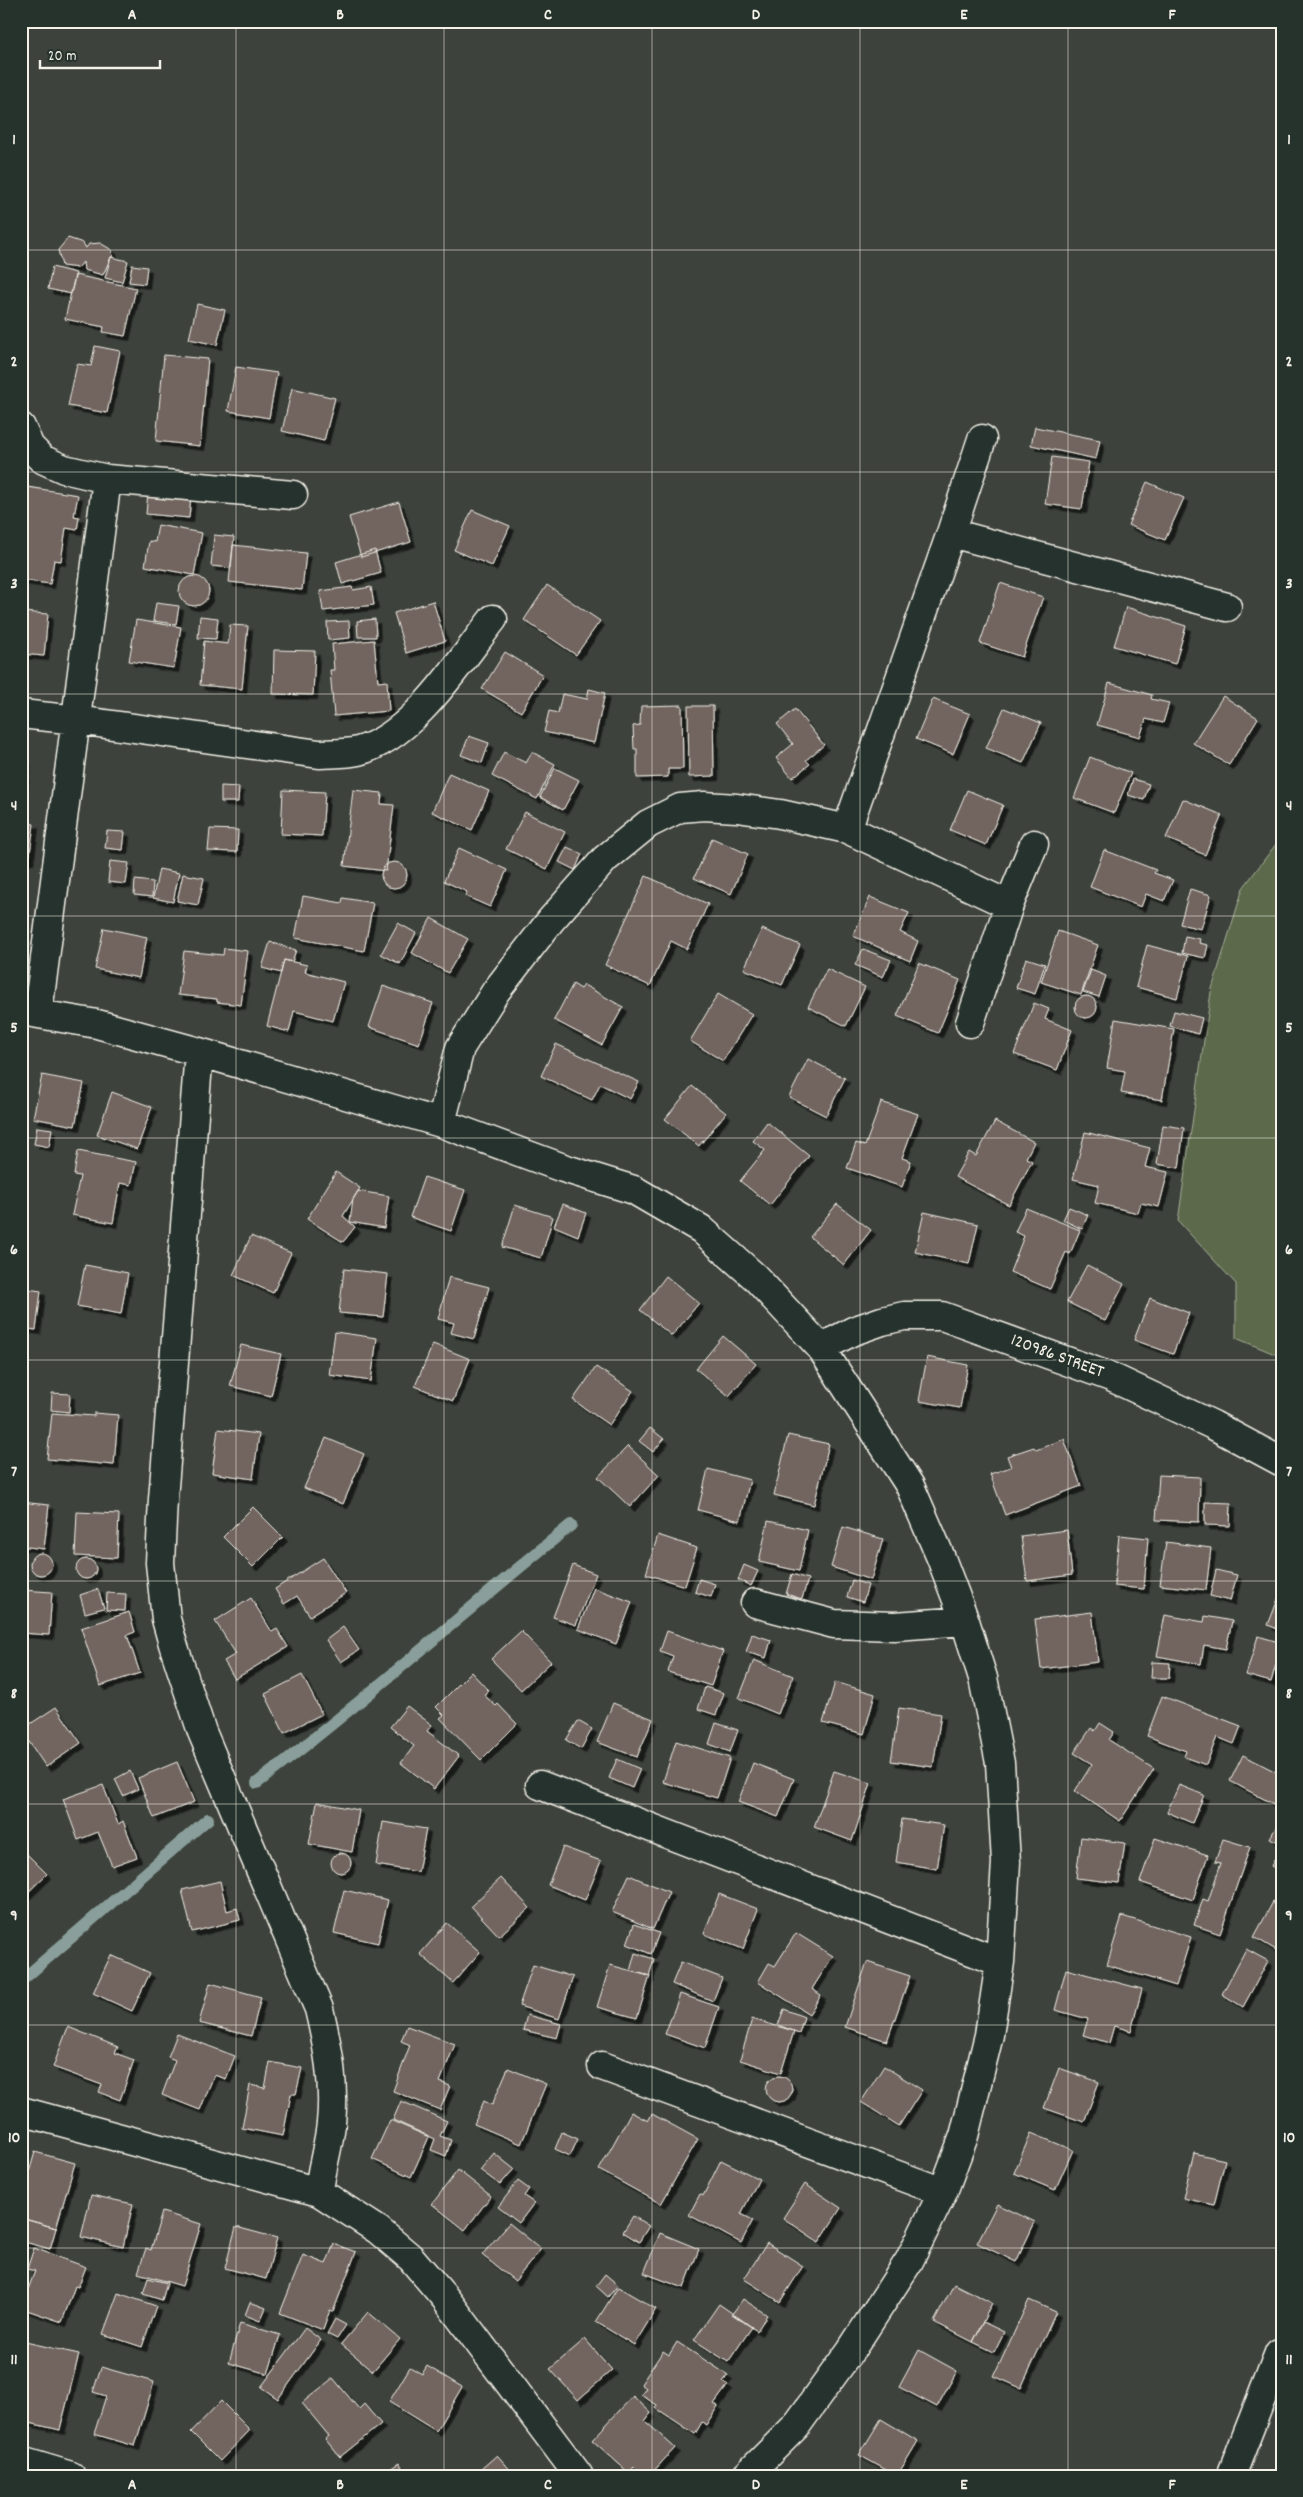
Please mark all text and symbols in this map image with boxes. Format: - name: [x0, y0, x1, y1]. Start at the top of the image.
- text: A: [128, 4, 137, 27]
- text: B: [336, 4, 344, 27]
- text: C: [544, 4, 552, 27]
- text: D: [752, 4, 761, 27]
- text: E: [960, 4, 968, 27]
- text: F: [1168, 4, 1176, 27]
- scale bar: [40, 38, 160, 70]
- text: 20 m: [48, 46, 76, 68]
- text: 1: [12, 129, 16, 152]
- text: 1: [1287, 129, 1291, 152]
- text: 2: [11, 351, 18, 374]
- text: 2: [1286, 351, 1293, 374]
- text: 3: [10, 573, 18, 596]
- text: 3: [1285, 573, 1293, 596]
- text: 4: [11, 795, 17, 818]
- text: 4: [1286, 795, 1292, 818]
- text: 5: [10, 1017, 18, 1040]
- text: 5: [1285, 1017, 1293, 1040]
- text: 6: [10, 1239, 18, 1262]
- text: 6: [1285, 1239, 1293, 1262]
- street label: 120986 STREET: [1007, 1329, 1107, 1385]
- text: 7: [11, 1461, 17, 1484]
- text: 7: [1286, 1461, 1292, 1484]
- text: 8: [11, 1683, 18, 1706]
- text: 8: [1286, 1683, 1293, 1706]
- text: 9: [10, 1905, 18, 1928]
- text: 9: [1285, 1905, 1293, 1928]
- text: 10: [8, 2127, 20, 2150]
- text: 10: [1283, 2127, 1295, 2150]
- text: 11: [10, 2349, 18, 2372]
- text: 11: [1285, 2349, 1293, 2372]
- text: A: [128, 2474, 137, 2497]
- text: B: [336, 2474, 344, 2497]
- text: C: [544, 2474, 552, 2497]
- text: D: [752, 2474, 761, 2497]
- text: E: [960, 2474, 968, 2497]
- text: F: [1168, 2474, 1176, 2497]

